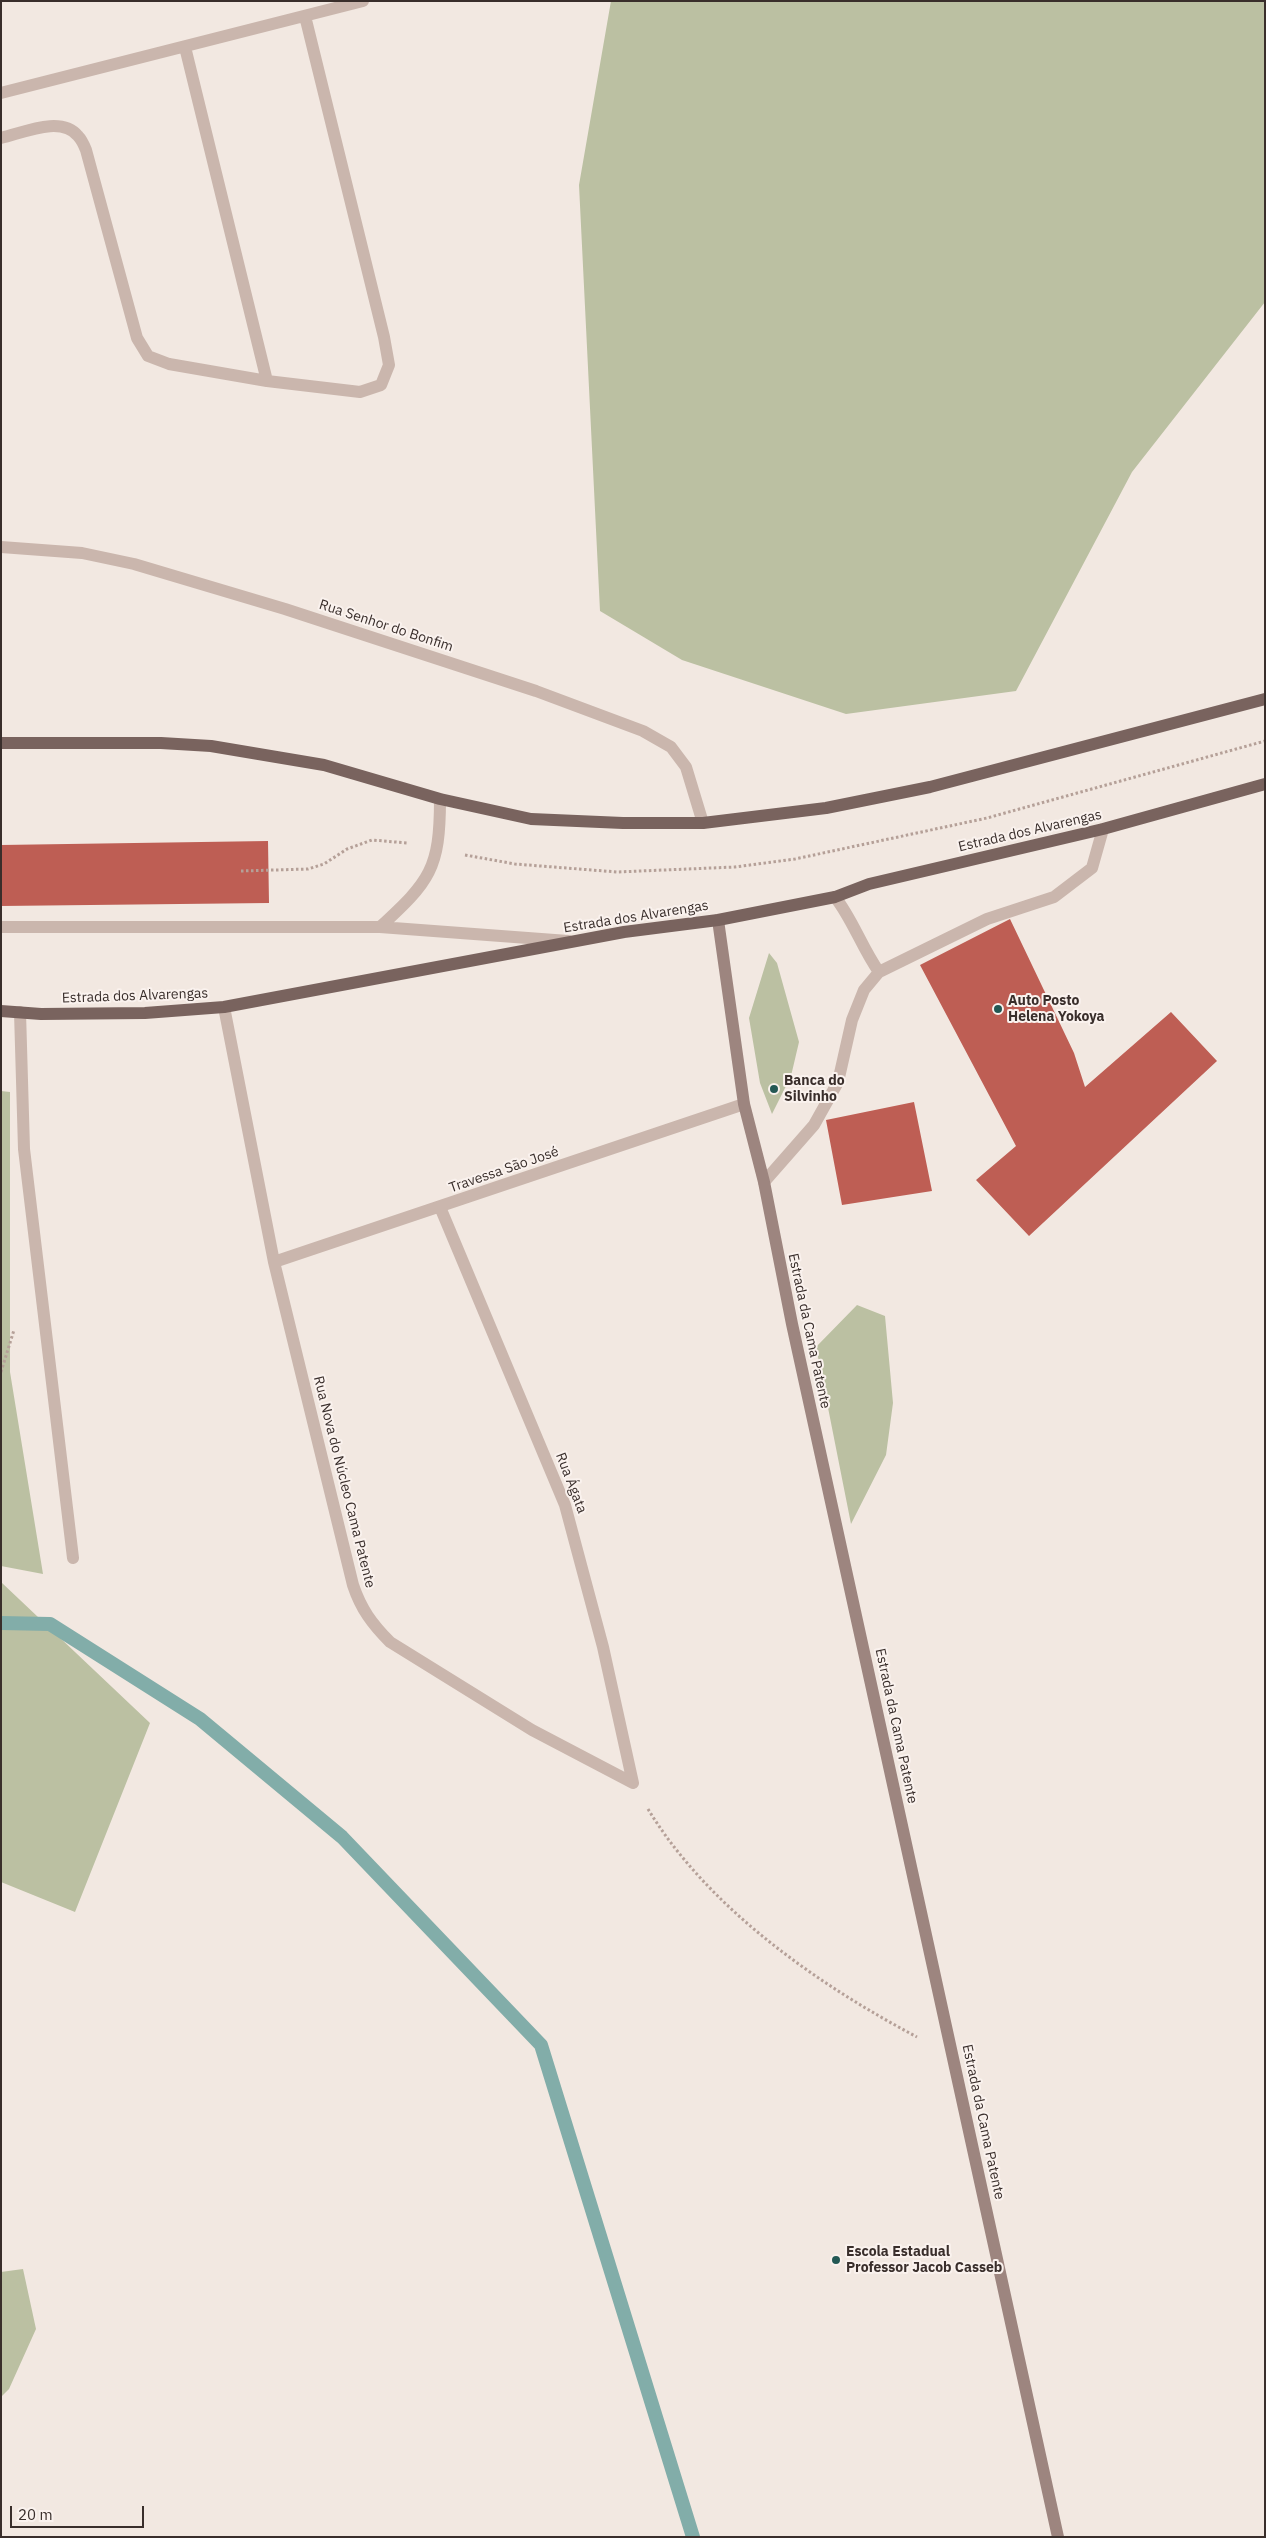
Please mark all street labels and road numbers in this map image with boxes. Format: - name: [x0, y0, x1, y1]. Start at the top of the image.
- street label: Rua Senhor do Bonfim: [317, 596, 455, 656]
- street label: Estrada dos Alvarengas: [957, 806, 1103, 856]
- street label: Estrada dos Alvarengas: [562, 897, 710, 937]
- street label: Estrada dos Alvarengas: [61, 985, 209, 1007]
- street label: Travessa São José: [447, 1143, 561, 1197]
- street label: Estrada da Cama Patente: [784, 1252, 834, 1410]
- street label: Rua Nova do Núcleo Cama Patente: [310, 1374, 378, 1590]
- street label: Rua Ágata: [552, 1450, 590, 1516]
- street label: Estrada da Cama Patente: [871, 1647, 921, 1805]
- street label: Estrada da Cama Patente: [958, 2043, 1008, 2201]

